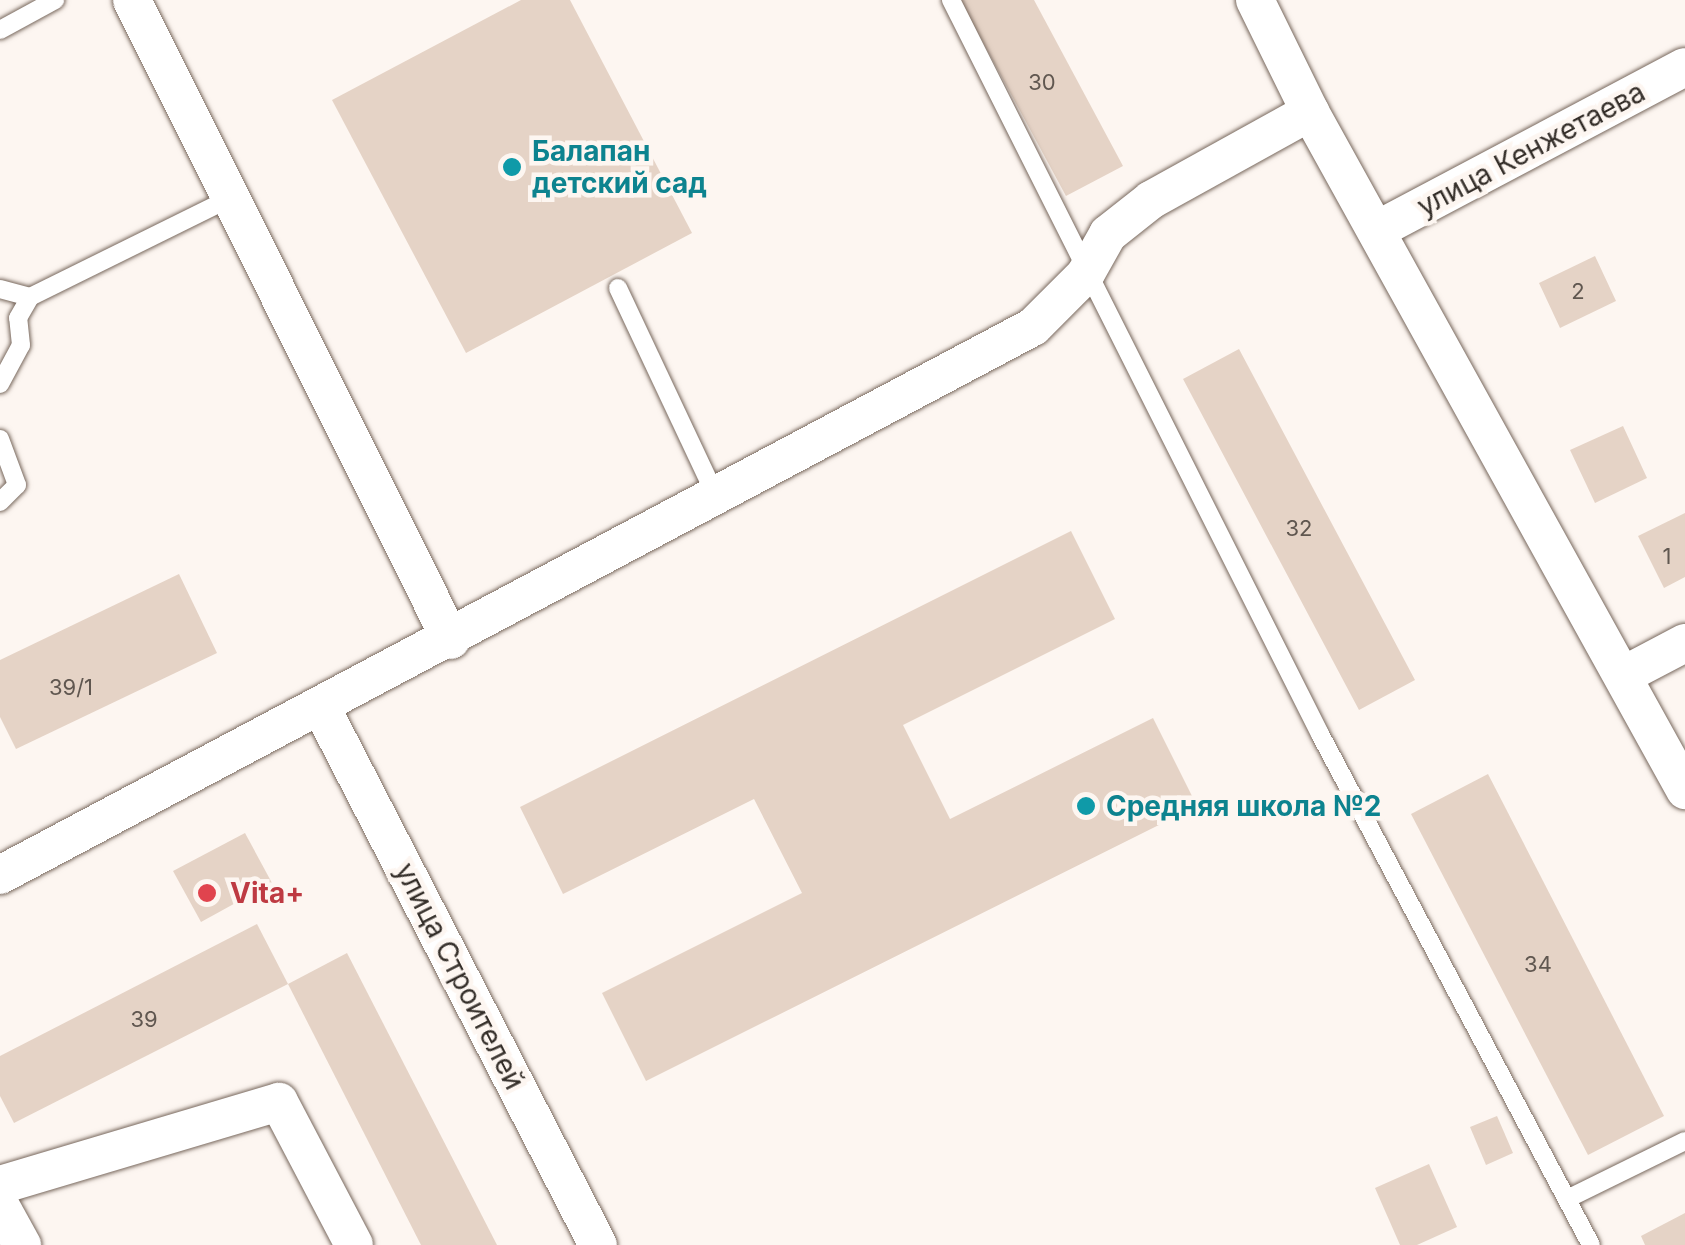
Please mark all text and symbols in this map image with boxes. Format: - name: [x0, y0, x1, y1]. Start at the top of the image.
- house number: 30: [1028, 70, 1056, 96]
- street label: улица Кенжетаева: [1411, 75, 1651, 223]
- place label: Балапан детский сад: [532, 134, 707, 200]
- marker: Балапан детский сад: [501, 156, 523, 178]
- house number: 2: [1571, 279, 1585, 305]
- house number: 32: [1285, 516, 1313, 542]
- house number: 1: [1663, 544, 1671, 570]
- house number: 39/1: [49, 675, 93, 701]
- place label: Средняя школа №2: [1106, 789, 1381, 823]
- marker: Средняя школа №2: [1075, 795, 1097, 817]
- street label: улица Строителей: [388, 857, 532, 1095]
- place label: Vita+: [230, 876, 304, 910]
- marker: Vita+: [194, 880, 220, 906]
- house number: 34: [1524, 952, 1552, 978]
- house number: 39: [130, 1007, 158, 1033]

